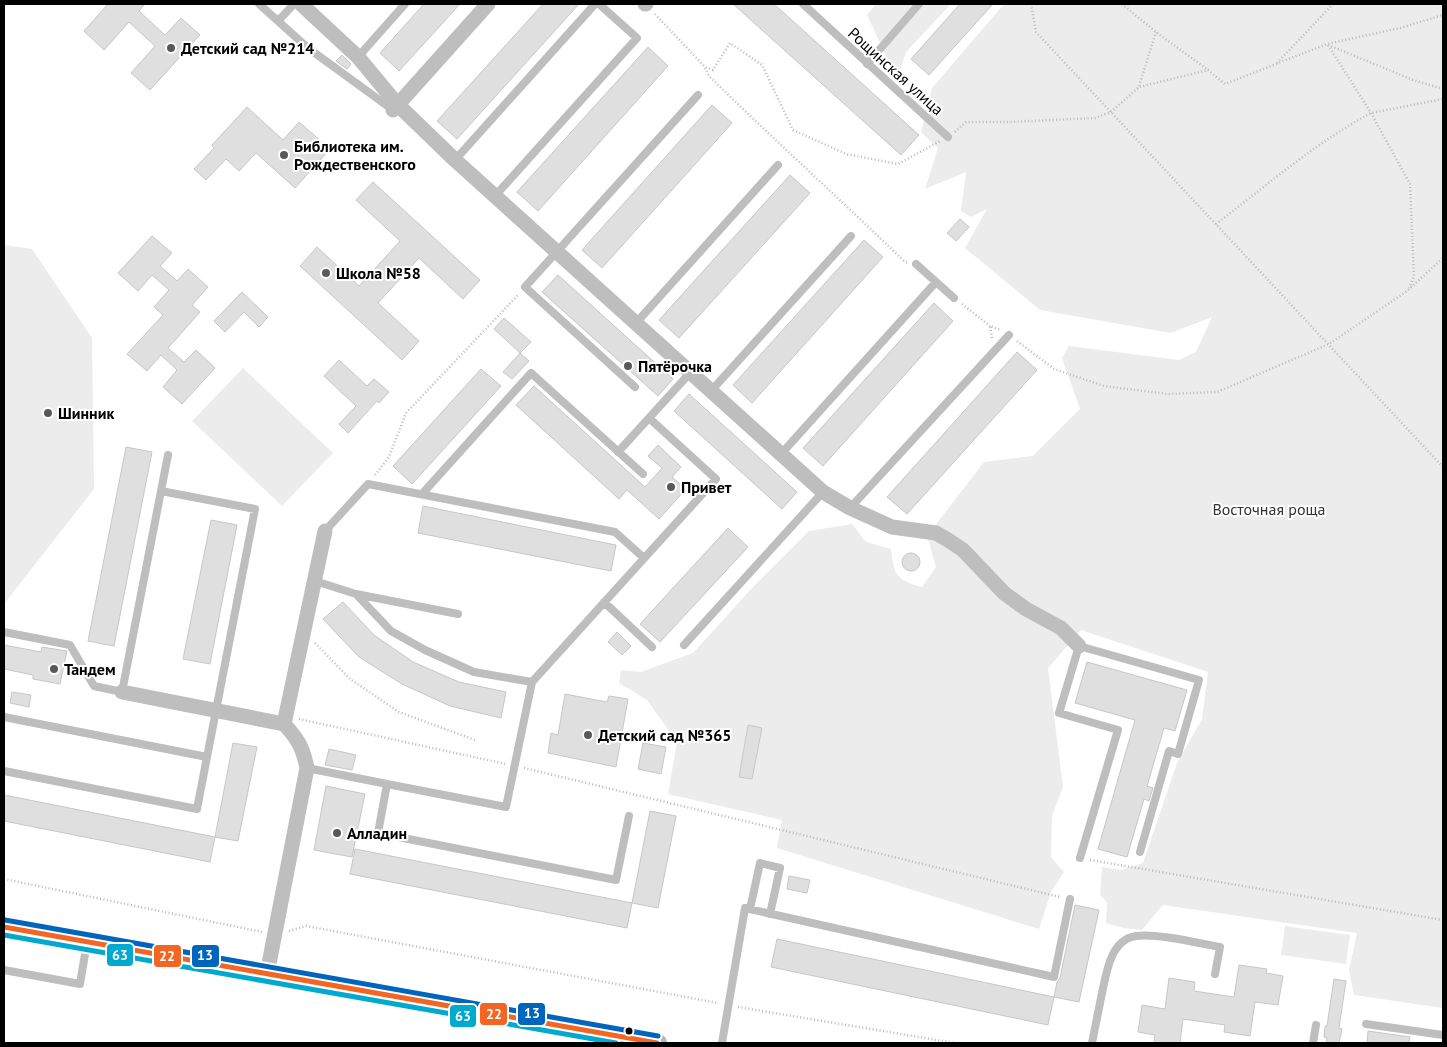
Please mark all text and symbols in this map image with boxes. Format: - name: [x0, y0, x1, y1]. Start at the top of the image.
- street label: Рощинская улица: [844, 23, 948, 119]
- place label: Детский сад №214: [181, 38, 314, 58]
- marker: Детский сад №214: [165, 42, 177, 54]
- place label: Библиотека им. Рождественского: [294, 136, 416, 174]
- marker: Библиотека им. Рождественского: [278, 149, 290, 161]
- place label: Школа №58: [336, 263, 421, 283]
- marker: Школа №58: [320, 267, 332, 279]
- place label: Пятёрочка: [638, 356, 712, 376]
- marker: Пятёрочка: [622, 360, 634, 372]
- place label: Шинник: [58, 403, 114, 423]
- marker: Шинник: [42, 407, 54, 419]
- place label: Привет: [681, 477, 732, 497]
- marker: Привет: [665, 481, 677, 493]
- park label: Восточная роща: [1212, 499, 1326, 519]
- place label: Тандем: [64, 659, 116, 679]
- marker: Тандем: [48, 663, 60, 675]
- place label: Детский сад №365: [598, 725, 731, 745]
- marker: Детский сад №365: [582, 729, 594, 741]
- place label: Алладин: [347, 823, 407, 843]
- marker: Алладин: [331, 827, 343, 839]
- line badge: 63: [106, 943, 134, 967]
- line badge: 22: [153, 944, 182, 968]
- line badge: 13: [191, 944, 220, 968]
- text: 63: [112, 946, 128, 964]
- text: 13: [197, 946, 213, 964]
- text: 22: [159, 947, 175, 965]
- line badge: 22: [479, 1002, 508, 1026]
- line badge: 13: [517, 1002, 546, 1026]
- line badge: 63: [449, 1004, 477, 1028]
- text: 13: [524, 1004, 540, 1022]
- text: 22: [486, 1005, 502, 1023]
- text: 63: [455, 1007, 471, 1025]
- unlabelled marker: [624, 1026, 634, 1036]

